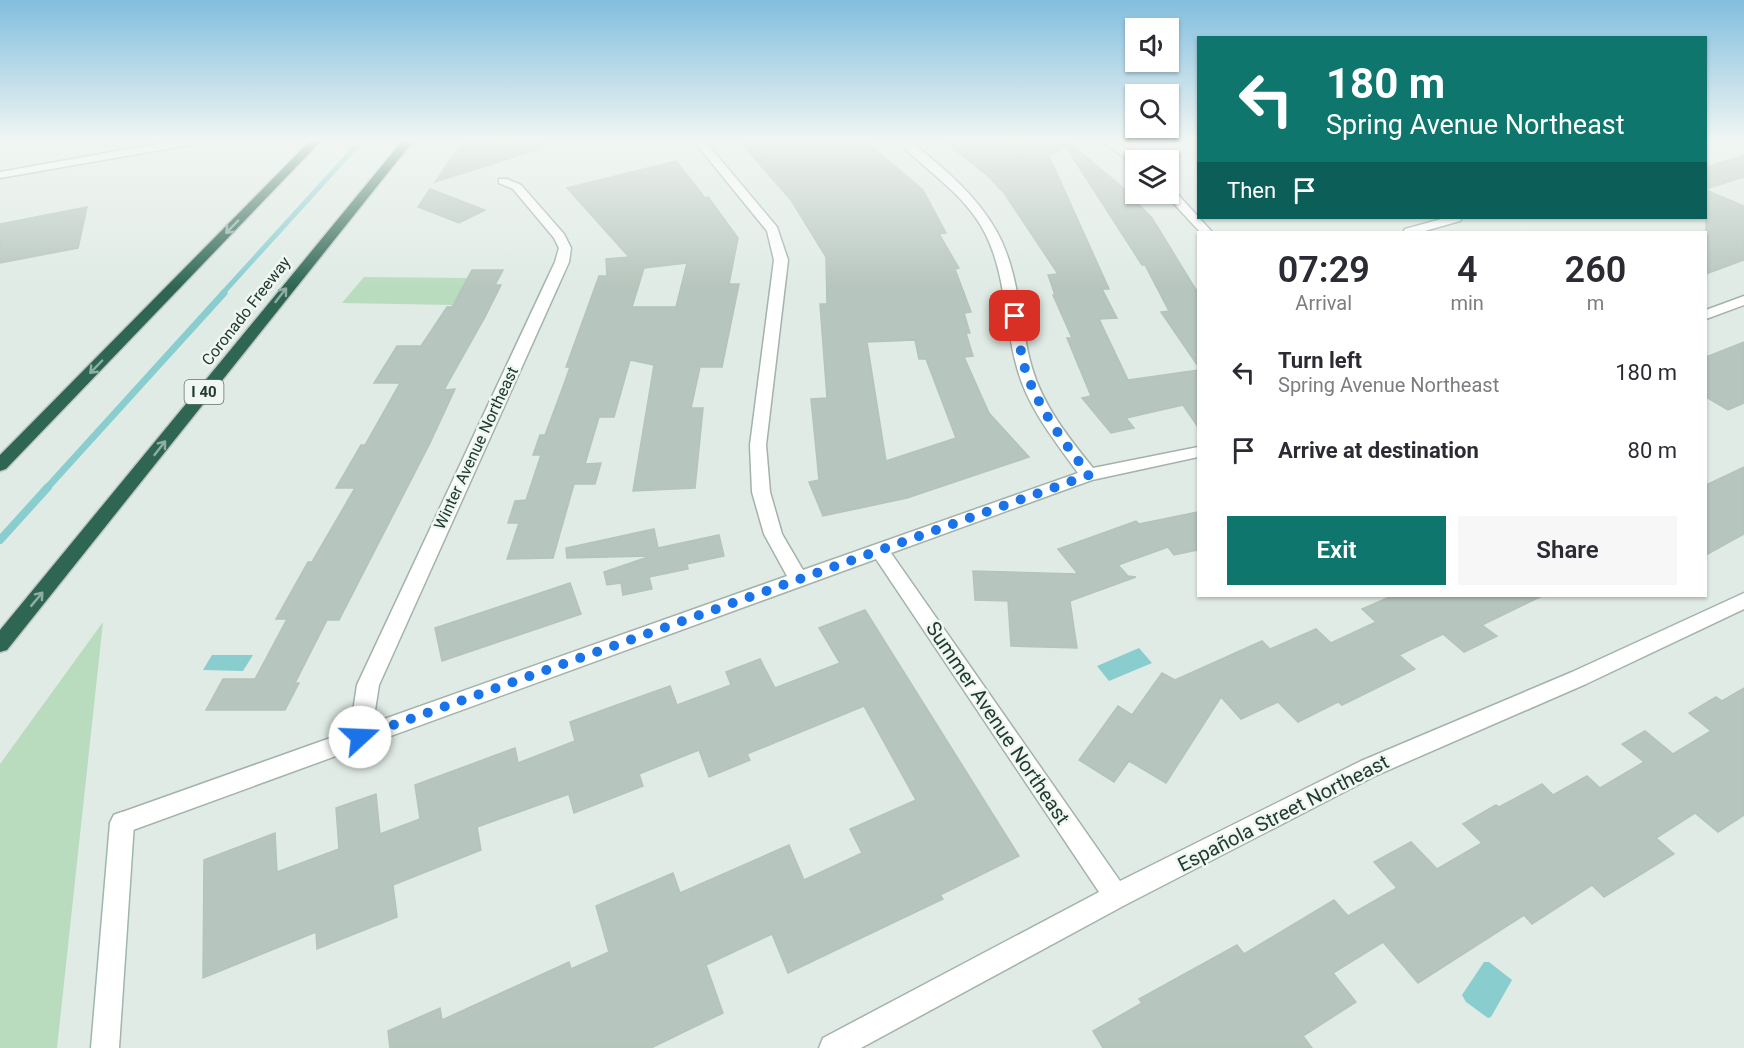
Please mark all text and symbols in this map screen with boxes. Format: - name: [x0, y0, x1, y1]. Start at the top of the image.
- map controls: [1125, 18, 1179, 204]
- button: sound: [1125, 18, 1179, 72]
- text: 180 m: [1326, 59, 1445, 108]
- icon: left: [1227, 60, 1305, 138]
- button: search: [1125, 84, 1179, 138]
- text: Spring Avenue Northeast: [1326, 109, 1625, 141]
- button: layers: [1125, 150, 1179, 204]
- icon: arrive: [1288, 174, 1321, 207]
- text: Then: [1227, 178, 1276, 203]
- one-way arrow: [225, 220, 240, 235]
- text: 07:29: [1278, 249, 1370, 291]
- text: 4: [1457, 249, 1477, 291]
- text: 260: [1565, 249, 1626, 291]
- street label: Coronado Freeway: [198, 253, 295, 369]
- one-way arrow: [275, 287, 288, 303]
- pin: [989, 290, 1040, 341]
- text: Arrival: [1295, 291, 1352, 315]
- text: min: [1450, 291, 1484, 315]
- text: m: [1587, 291, 1604, 315]
- icon: arrive: [998, 299, 1031, 332]
- text: Turn left: [1278, 348, 1362, 373]
- icon: left: [1227, 356, 1260, 389]
- one-way arrow: [89, 359, 103, 374]
- text: 180 m: [1615, 360, 1677, 385]
- street label: Winter Avenue Northeast: [430, 364, 522, 532]
- text: Spring Avenue Northeast: [1278, 373, 1499, 397]
- road number: I 40: [184, 380, 224, 404]
- icon: arrive: [1227, 434, 1260, 467]
- text: Arrive at destination: [1278, 438, 1479, 463]
- text: 80 m: [1628, 438, 1677, 463]
- one-way arrow: [153, 441, 167, 456]
- button: Exit: [1227, 516, 1446, 585]
- button: Share: [1458, 516, 1677, 585]
- one-way arrow: [31, 591, 44, 607]
- street label: Summer Avenue Northeast: [921, 617, 1075, 829]
- position arrow: [328, 705, 392, 769]
- street label: Española Street Northeast: [1174, 749, 1392, 877]

